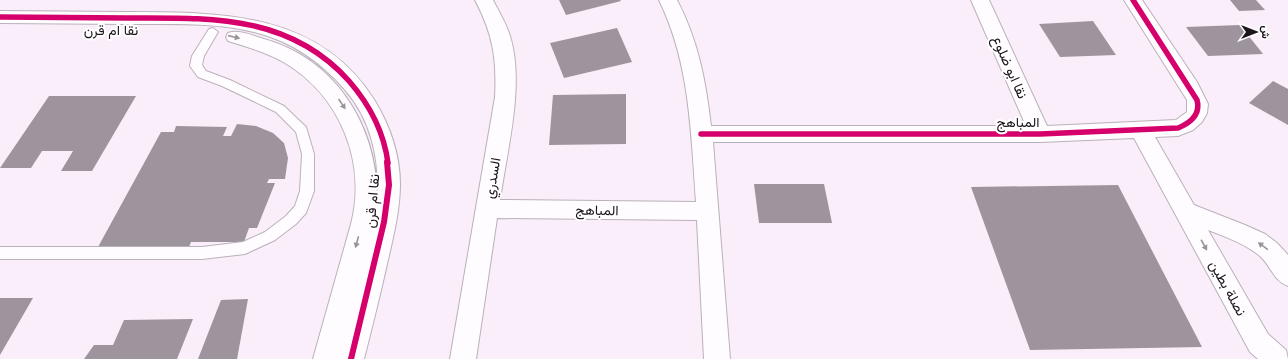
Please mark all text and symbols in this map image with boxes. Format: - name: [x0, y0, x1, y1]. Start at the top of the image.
- north arrow: [1236, 12, 1276, 52]
- street label: نقا ام قرن: [84, 20, 138, 40]
- text: ش: [1258, 25, 1274, 39]
- street label: نقا ابو ضلوع: [986, 32, 1033, 102]
- one-way arrow: [228, 34, 241, 40]
- one-way arrow: [338, 99, 346, 109]
- street label: المباهج: [996, 112, 1040, 133]
- street label: السدري: [479, 156, 507, 200]
- street label: نقا ام قرن: [360, 173, 384, 229]
- street label: المباهج: [575, 200, 619, 221]
- one-way arrow: [354, 236, 360, 248]
- one-way arrow: [1201, 239, 1208, 251]
- one-way arrow: [1258, 242, 1268, 250]
- street label: نصلة بطين: [1205, 257, 1251, 319]

